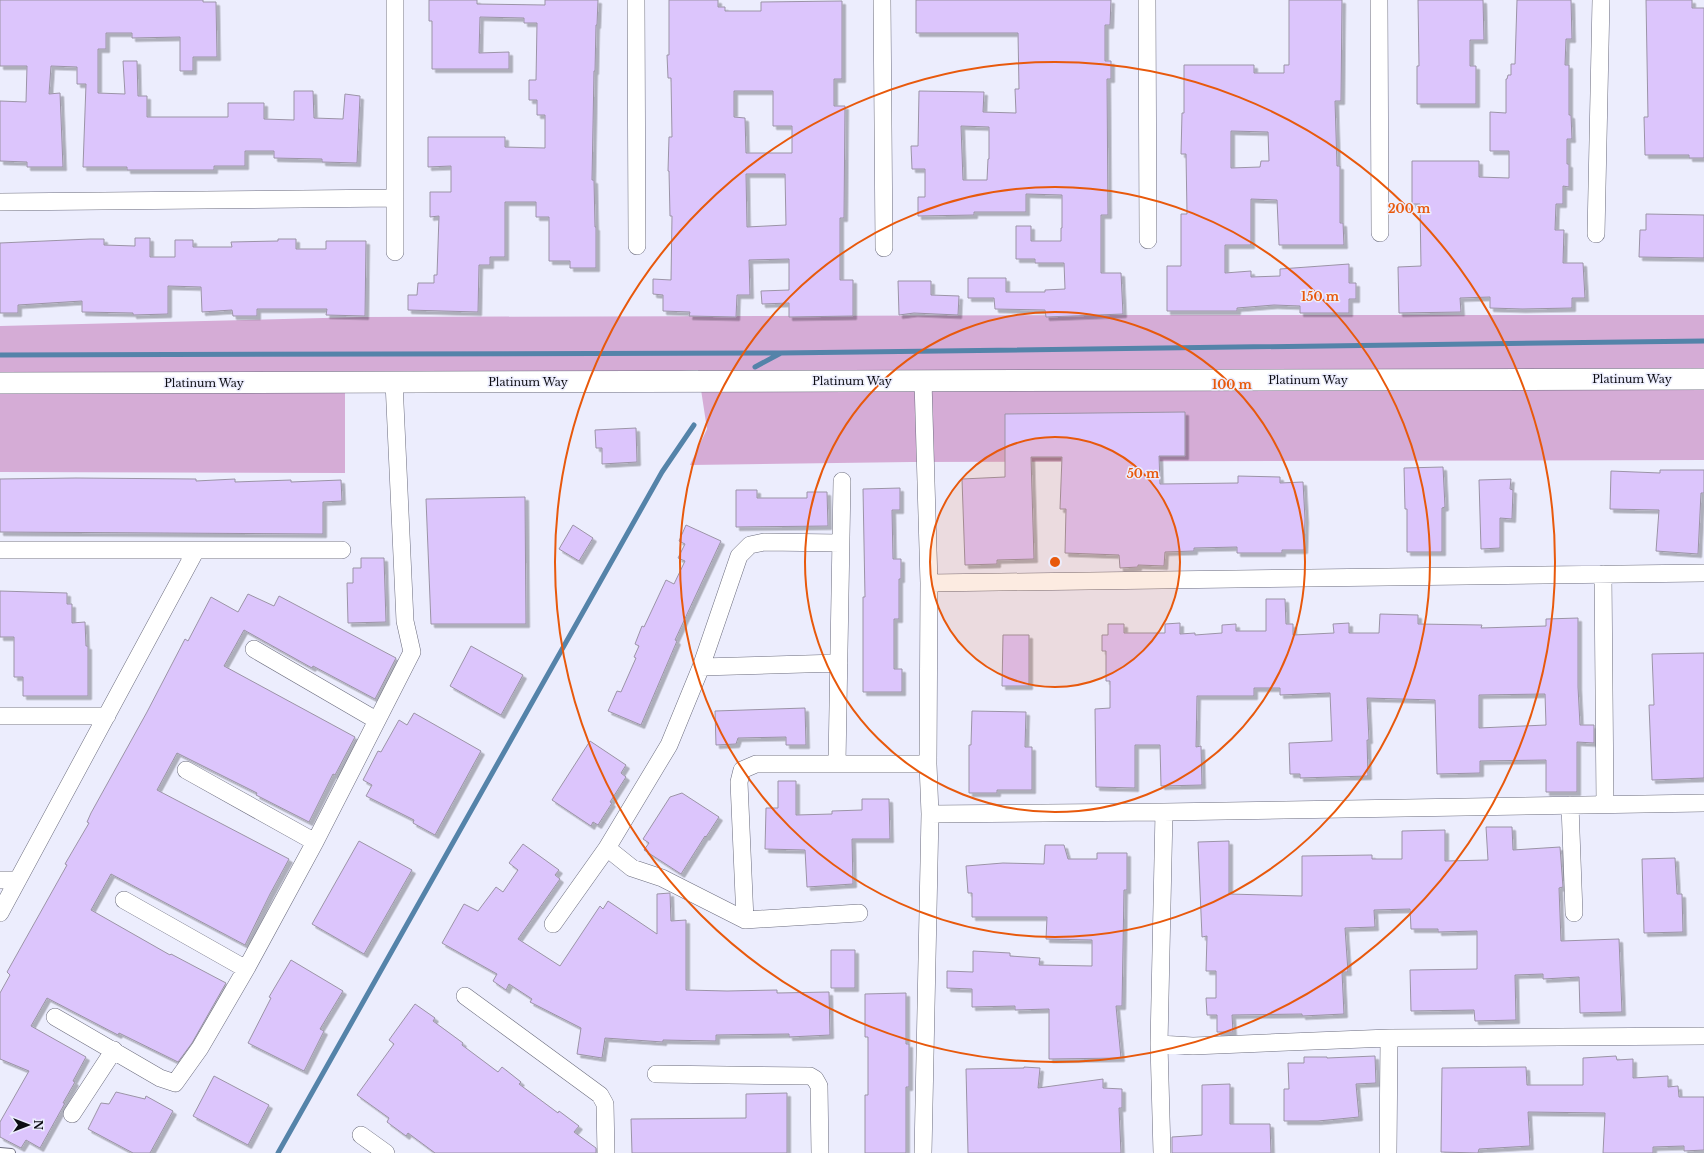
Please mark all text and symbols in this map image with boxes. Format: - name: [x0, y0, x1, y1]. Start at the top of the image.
- text: 200 m: [1388, 201, 1431, 216]
- text: 150 m: [1301, 289, 1340, 304]
- street label: Platinum Way: [1592, 372, 1672, 386]
- street label: Platinum Way: [1268, 373, 1348, 387]
- street label: Platinum Way: [812, 374, 892, 388]
- street label: Platinum Way: [488, 375, 568, 389]
- street label: Platinum Way: [164, 376, 244, 390]
- text: 100 m: [1212, 377, 1253, 392]
- text: 50 m: [1127, 466, 1160, 481]
- centre of rings: [1048, 555, 1062, 569]
- north arrow: [8, 1105, 48, 1145]
- text: N: [31, 1120, 45, 1131]

